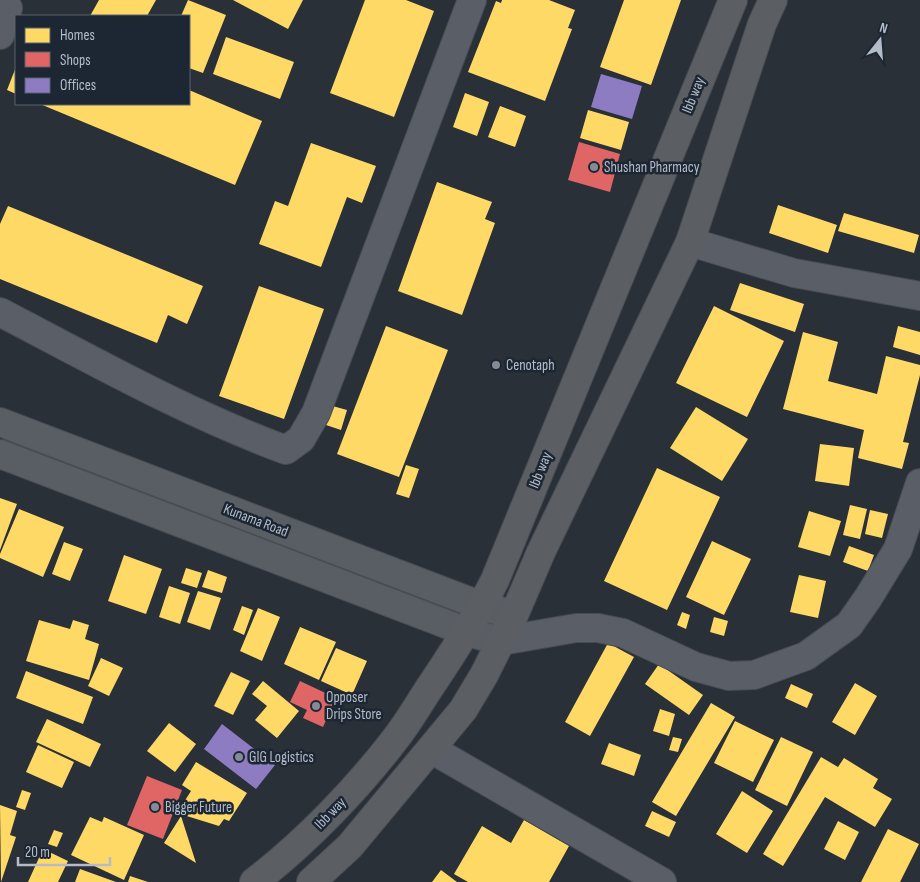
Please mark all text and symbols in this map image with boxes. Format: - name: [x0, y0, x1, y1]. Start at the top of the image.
- legend: [15, 15, 190, 105]
- north arrow: [855, 15, 905, 65]
- text: N: [878, 19, 890, 37]
- text: Homes: [60, 26, 95, 45]
- text: Shops: [60, 51, 91, 70]
- street label: Ibb way: [678, 74, 709, 116]
- text: Offices: [60, 76, 96, 95]
- place label: Shushan Pharmacy: [604, 158, 700, 177]
- marker: Shushan Pharmacy: [588, 161, 600, 173]
- place label: Cenotaph: [506, 356, 555, 375]
- marker: Cenotaph: [490, 359, 502, 371]
- street label: Ibb way: [525, 449, 556, 491]
- street label: Kunama Road: [221, 499, 291, 541]
- place label: Opposer Drips Store: [326, 688, 382, 724]
- marker: Opposer Drips Store: [310, 700, 322, 712]
- place label: GIG Logistics: [249, 748, 314, 767]
- marker: GIG Logistics: [233, 751, 245, 763]
- street label: Ibb way: [310, 793, 350, 833]
- place label: Bigger Future: [165, 798, 232, 817]
- marker: Bigger Future: [149, 801, 161, 813]
- scale bar: [18, 834, 110, 866]
- text: 20 m: [25, 843, 50, 862]

